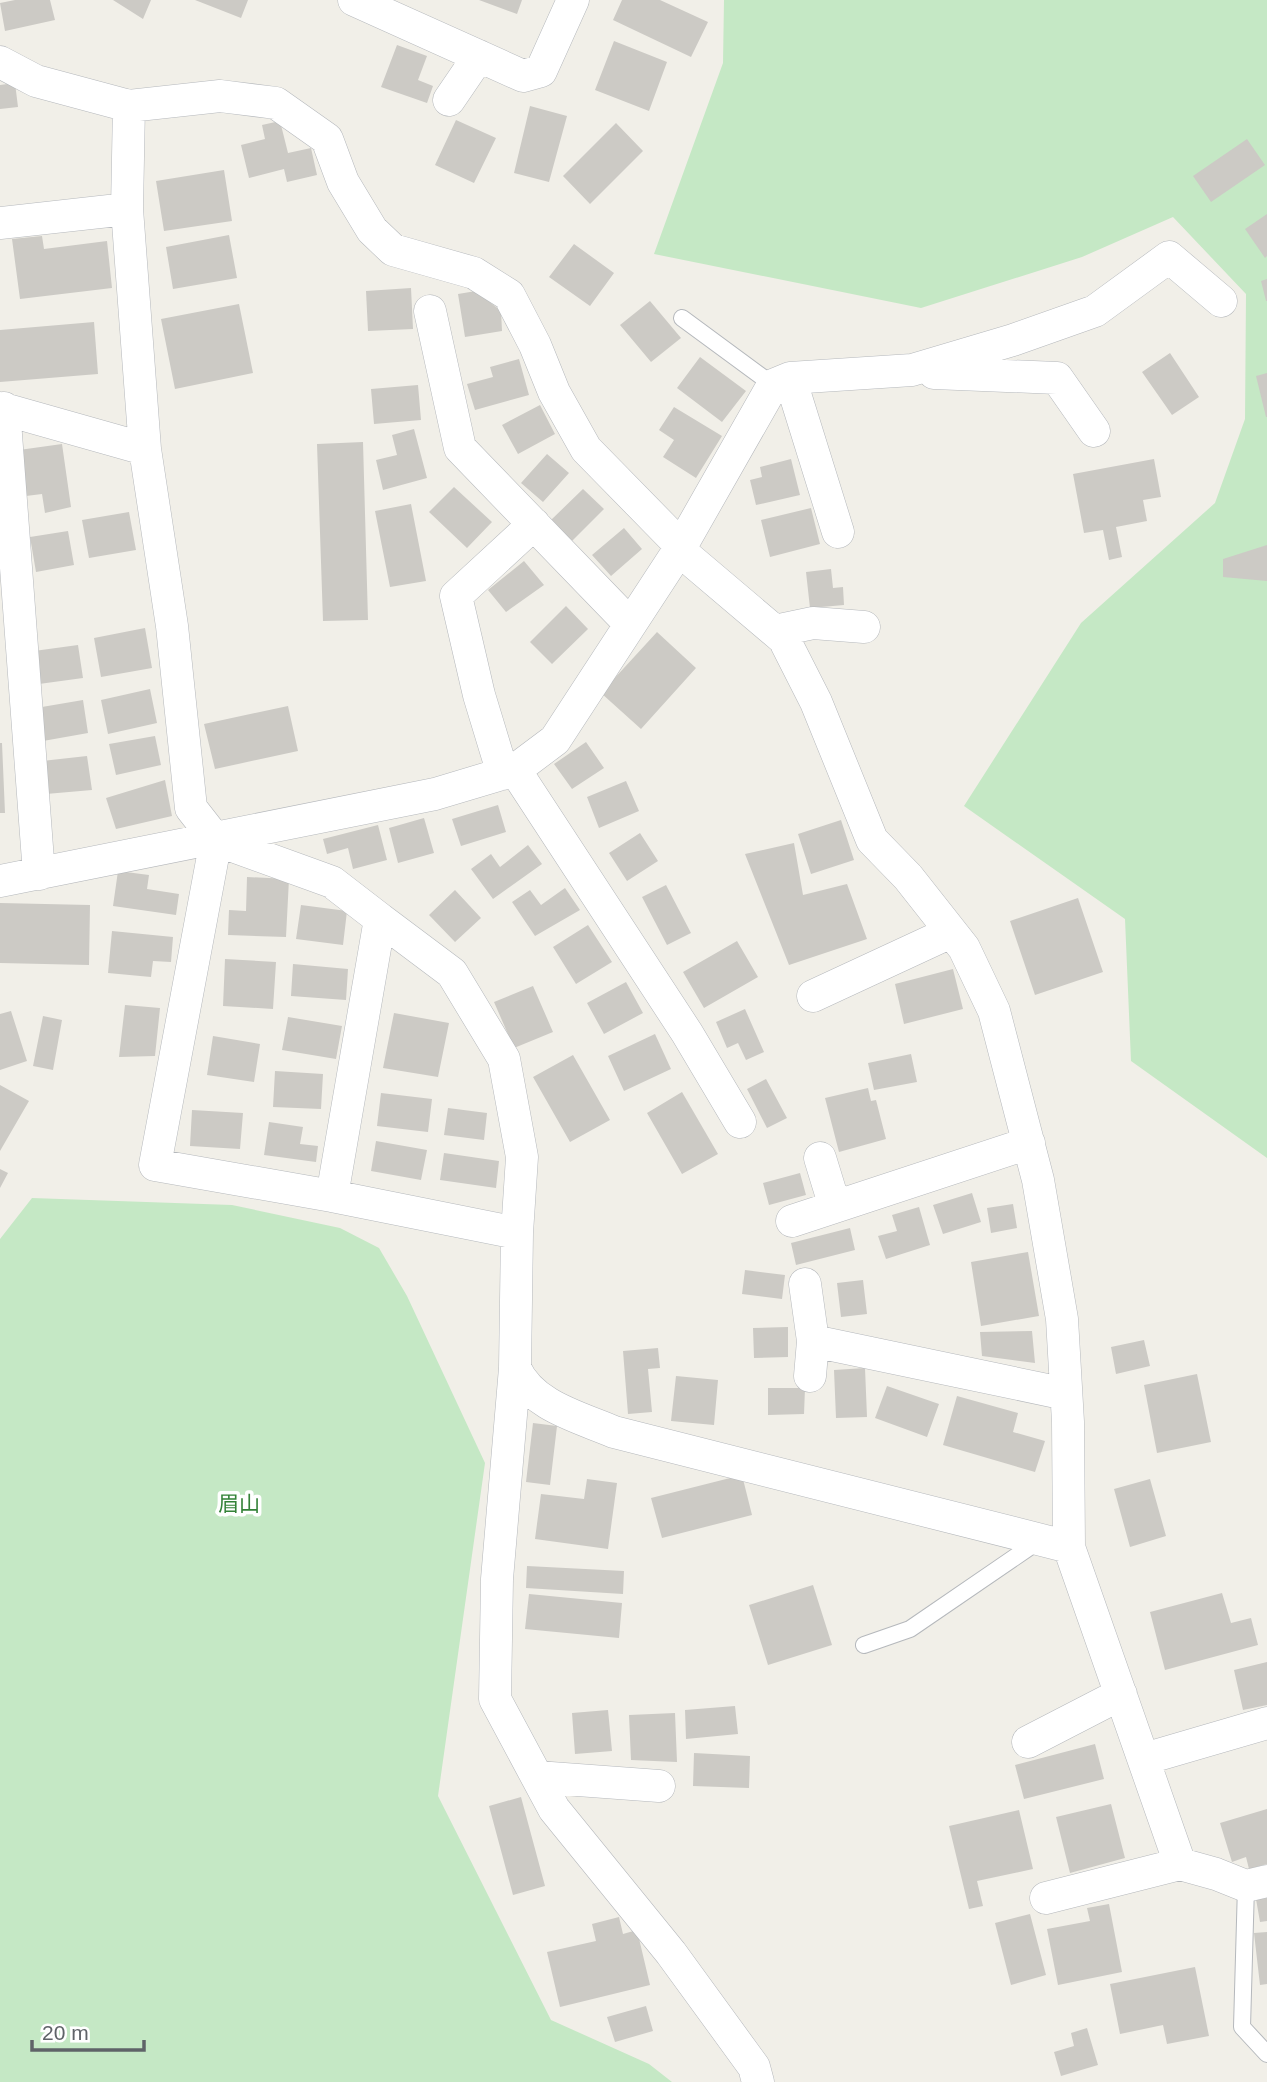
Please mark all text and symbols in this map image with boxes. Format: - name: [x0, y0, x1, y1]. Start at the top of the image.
- park label: 眉山: [218, 1492, 260, 1515]
- scale bar: [32, 2008, 144, 2052]
- text: 20 m: [42, 2021, 89, 2044]

